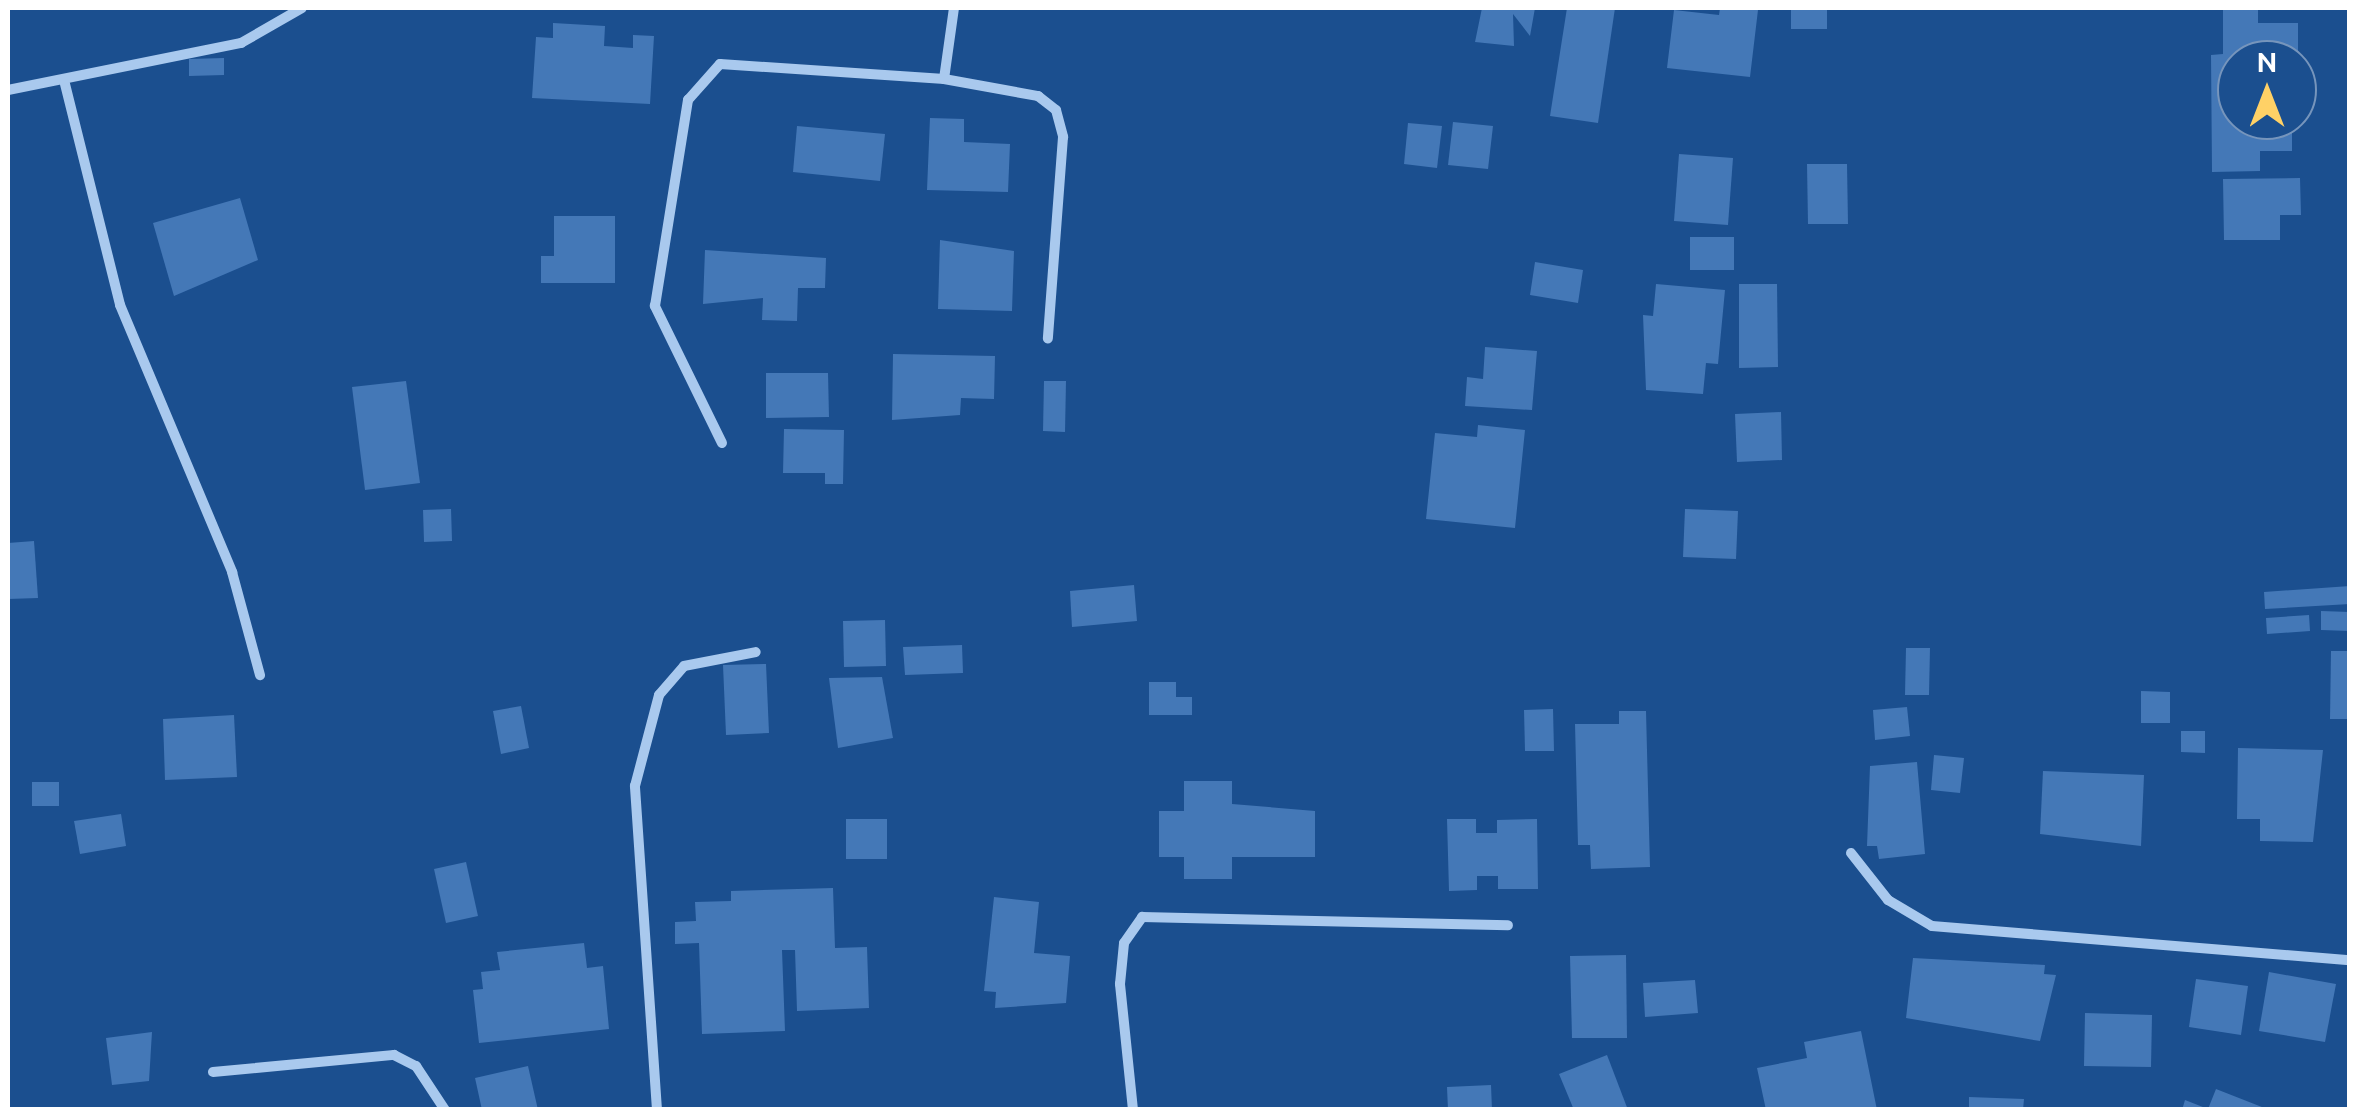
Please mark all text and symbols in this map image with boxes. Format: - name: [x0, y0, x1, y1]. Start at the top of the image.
- north arrow: [2217, 40, 2317, 140]
- text: N: [2257, 46, 2277, 77]

